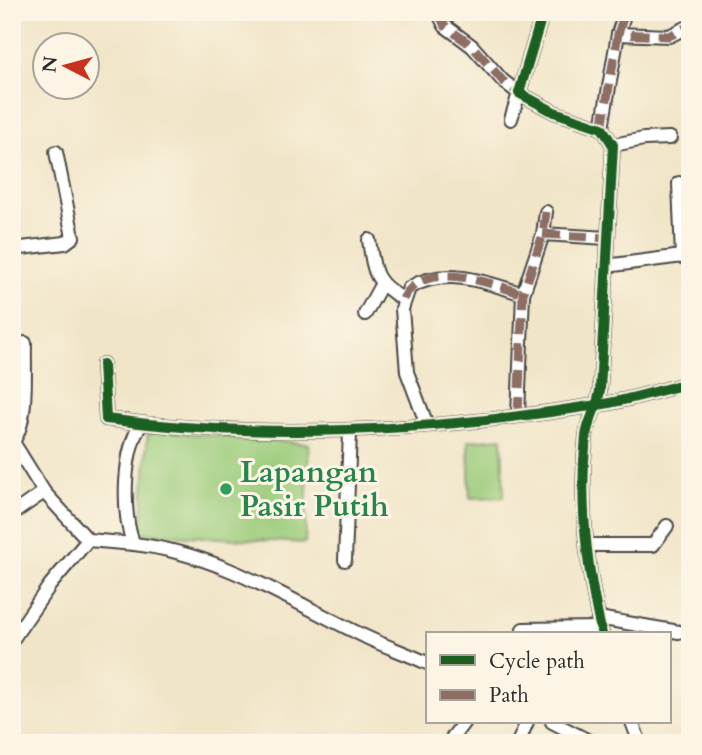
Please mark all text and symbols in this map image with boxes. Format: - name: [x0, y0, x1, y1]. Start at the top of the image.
- north arrow: [32, 32, 102, 102]
- text: N: [36, 54, 64, 74]
- place label: Lapangan Pasir Putih: [240, 452, 389, 527]
- marker: Lapangan Pasir Putih: [218, 481, 234, 497]
- legend: [426, 632, 670, 724]
- text: Cycle path: [489, 647, 585, 676]
- text: Path: [489, 681, 529, 710]

